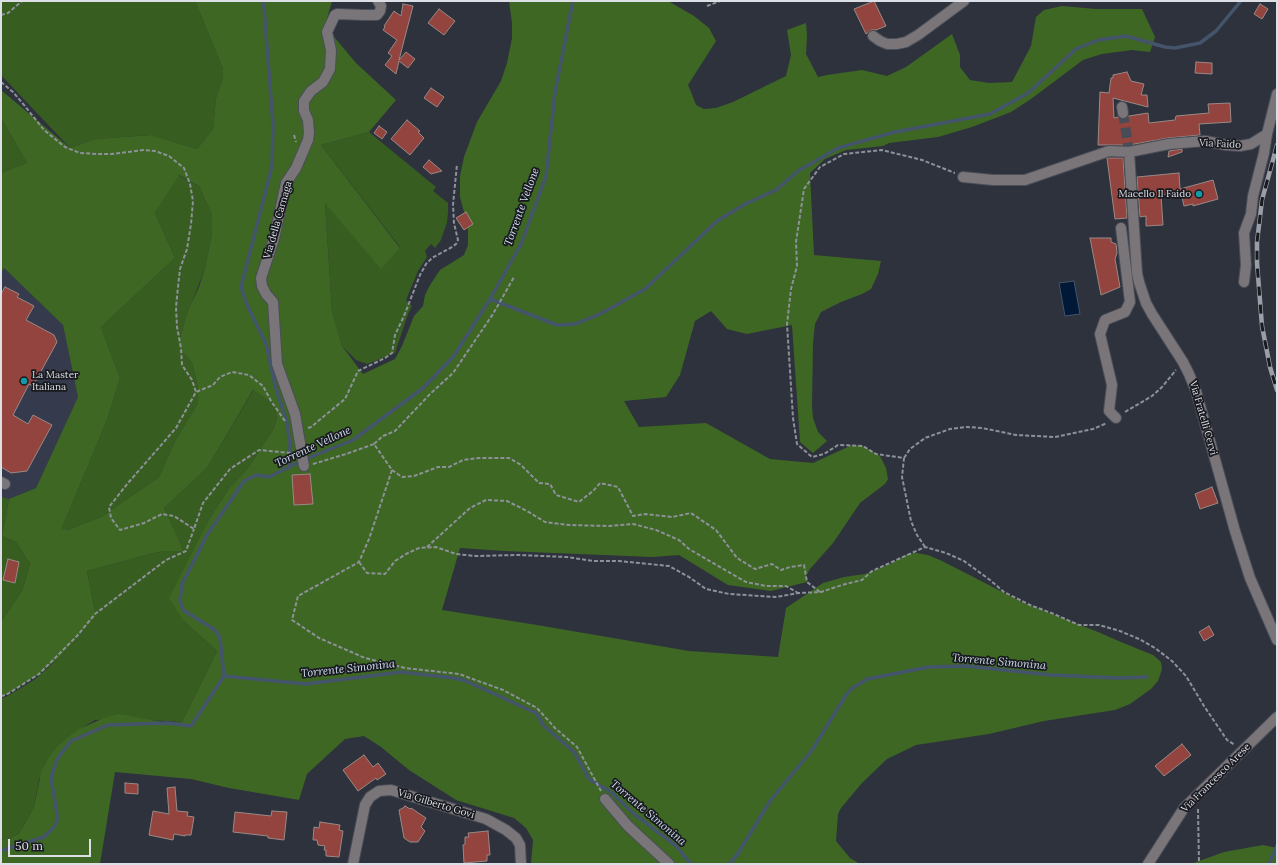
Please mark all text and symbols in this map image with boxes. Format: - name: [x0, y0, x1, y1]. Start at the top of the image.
- street label: Via Faido: [1199, 137, 1241, 151]
- water label: Torrente Vellone: [502, 166, 542, 248]
- street label: Via della Carnaga: [261, 180, 295, 260]
- place label: Macello Il Faido: [1118, 188, 1191, 200]
- marker: Macello Il Faido: [1194, 189, 1204, 199]
- place label: La Master Italiana: [32, 369, 78, 392]
- marker: La Master Italiana: [19, 376, 29, 386]
- street label: Via Fratelli Cervi: [1187, 380, 1219, 456]
- water label: Torrente Vellone: [273, 424, 353, 470]
- water label: Torrente Simonina: [951, 651, 1047, 673]
- water label: Torrente Simonina: [300, 657, 396, 681]
- street label: Via Francesco Arese: [1179, 741, 1253, 815]
- water label: Torrente Simonina: [608, 778, 688, 848]
- street label: Via Gilberto Govi: [396, 787, 476, 821]
- scale bar: [10, 831, 93, 857]
- text: 50 m: [15, 838, 43, 853]

